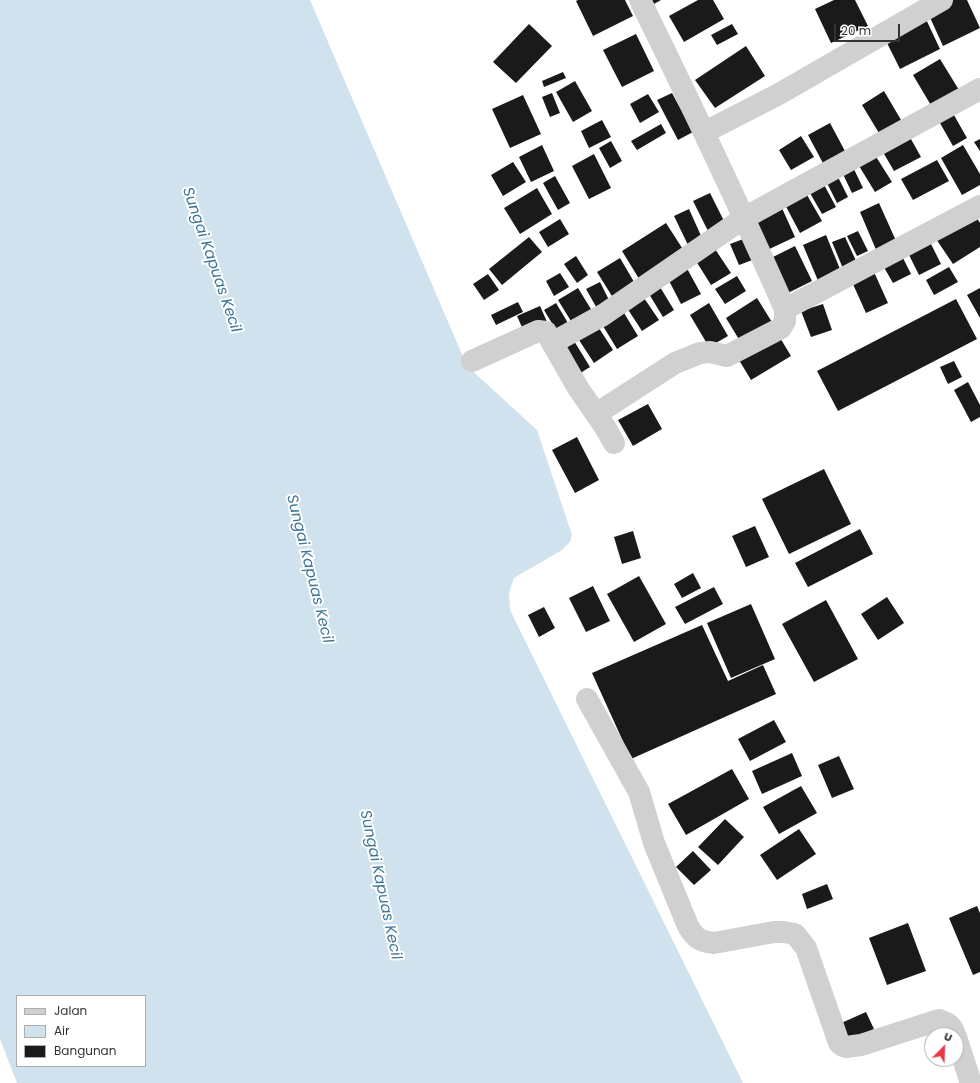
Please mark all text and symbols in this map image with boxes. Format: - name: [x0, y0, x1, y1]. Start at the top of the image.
- scale bar: [836, 16, 902, 42]
- text: 20 m: [841, 22, 871, 39]
- water label: Sungai Kapuas Kecil: [178, 185, 244, 335]
- water label: Sungai Kapuas Kecil: [282, 493, 336, 645]
- water label: Sungai Kapuas Kecil: [355, 809, 405, 961]
- legend: [16, 995, 146, 1067]
- text: Jalan: [54, 1002, 87, 1019]
- text: Air: [54, 1022, 70, 1039]
- north arrow: [924, 1027, 964, 1067]
- text: U: [942, 1028, 955, 1046]
- text: Bangunan: [54, 1042, 116, 1059]

